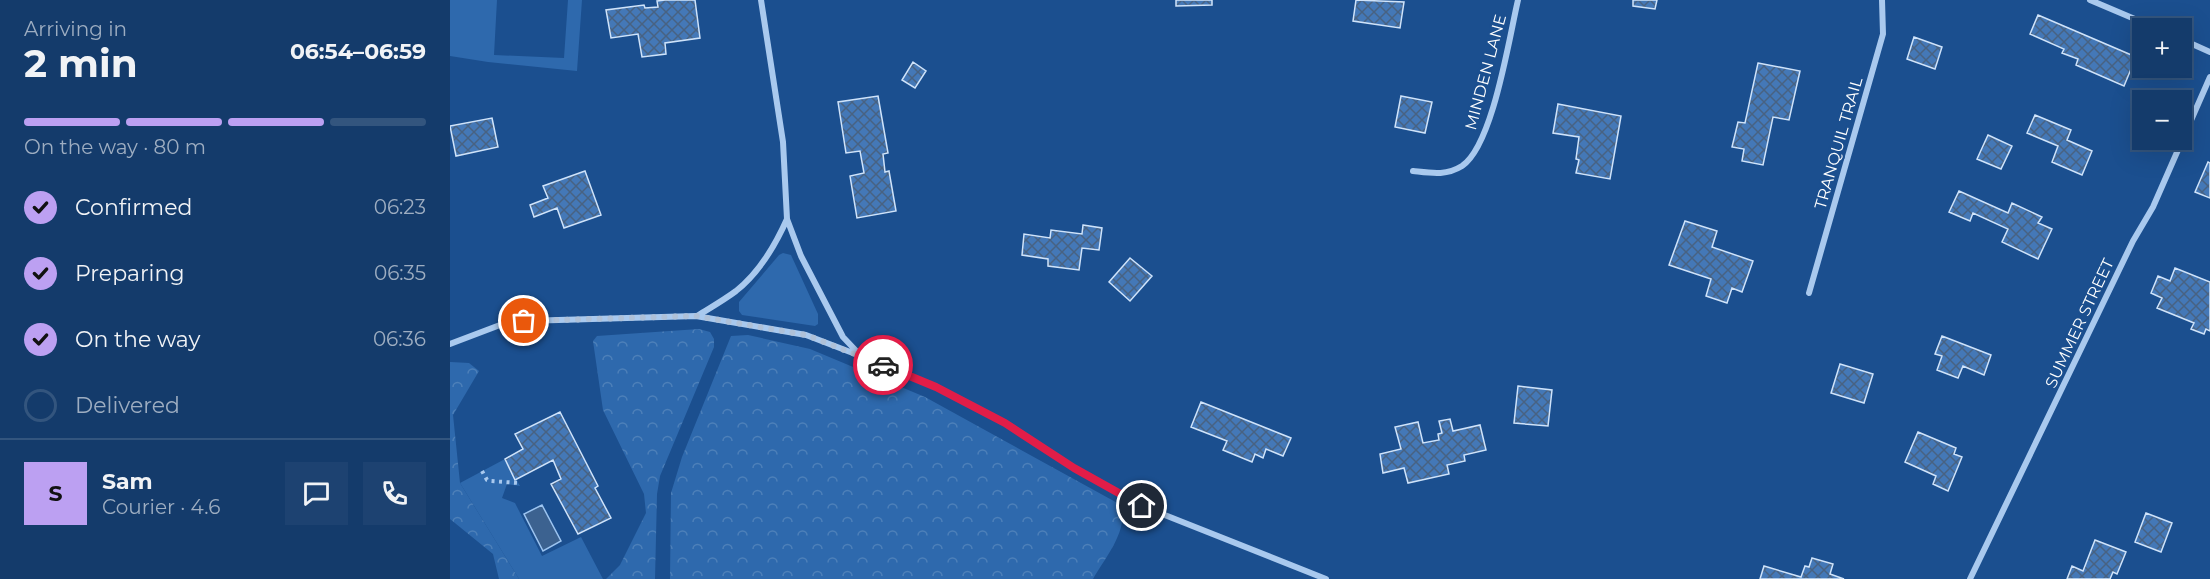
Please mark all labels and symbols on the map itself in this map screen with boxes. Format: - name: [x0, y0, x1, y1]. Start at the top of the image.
- street label: MINDEN LANE: [1461, 12, 1510, 132]
- street label: TRANQUIL TRAIL: [1811, 74, 1867, 211]
- street label: SUMMER STREET: [2041, 255, 2118, 391]
- pin: [498, 295, 549, 346]
- courier: [853, 335, 913, 395]
- pin: [1116, 480, 1167, 531]

